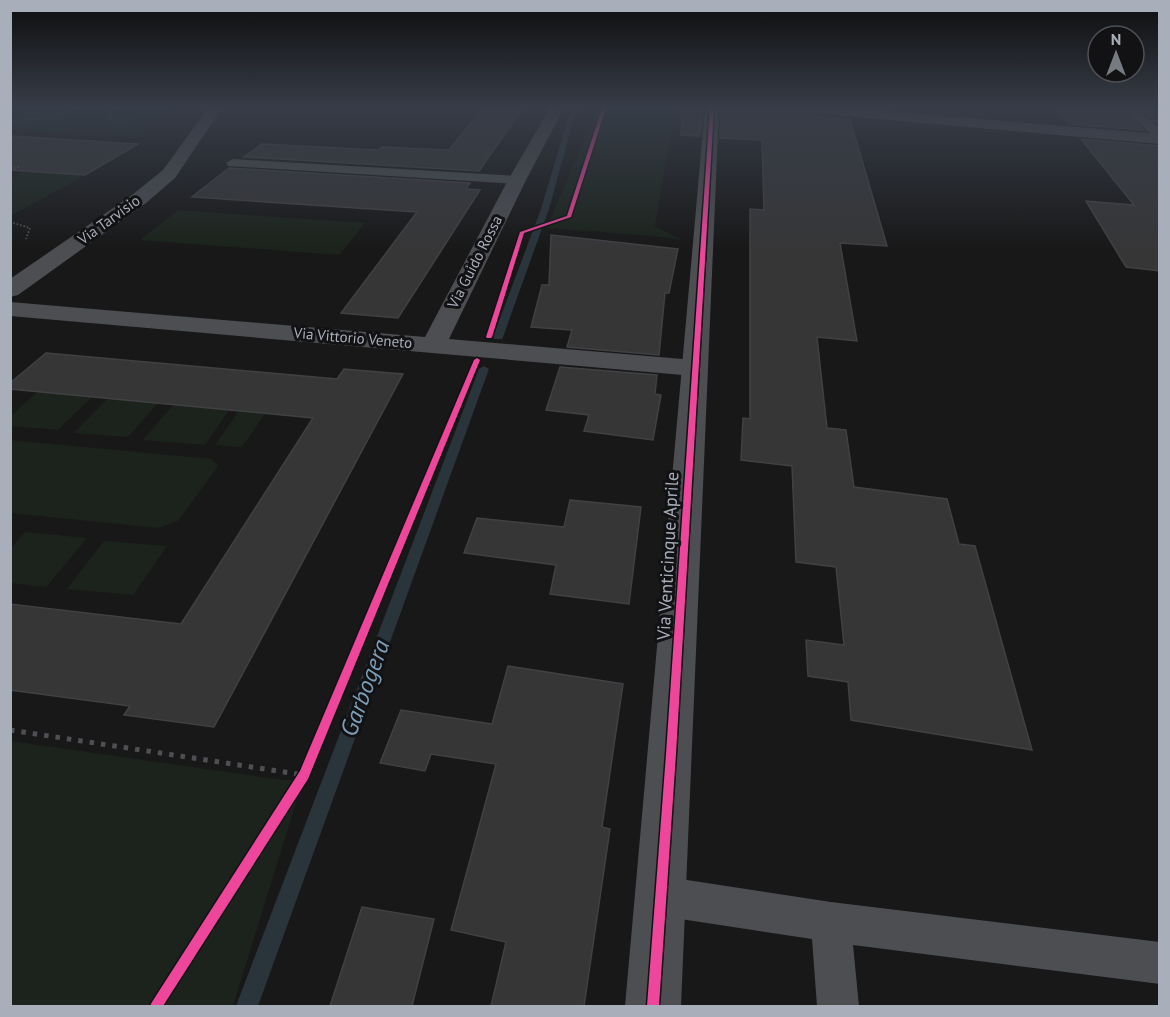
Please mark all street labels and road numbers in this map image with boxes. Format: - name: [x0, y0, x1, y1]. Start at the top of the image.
- street label: Via Tarvisio: [73, 191, 144, 249]
- street label: Via Guido Rossa: [443, 212, 506, 312]
- street label: Via Vittorio Veneto: [292, 323, 413, 352]
- street label: Via Venticinque Aprile: [652, 471, 683, 642]

